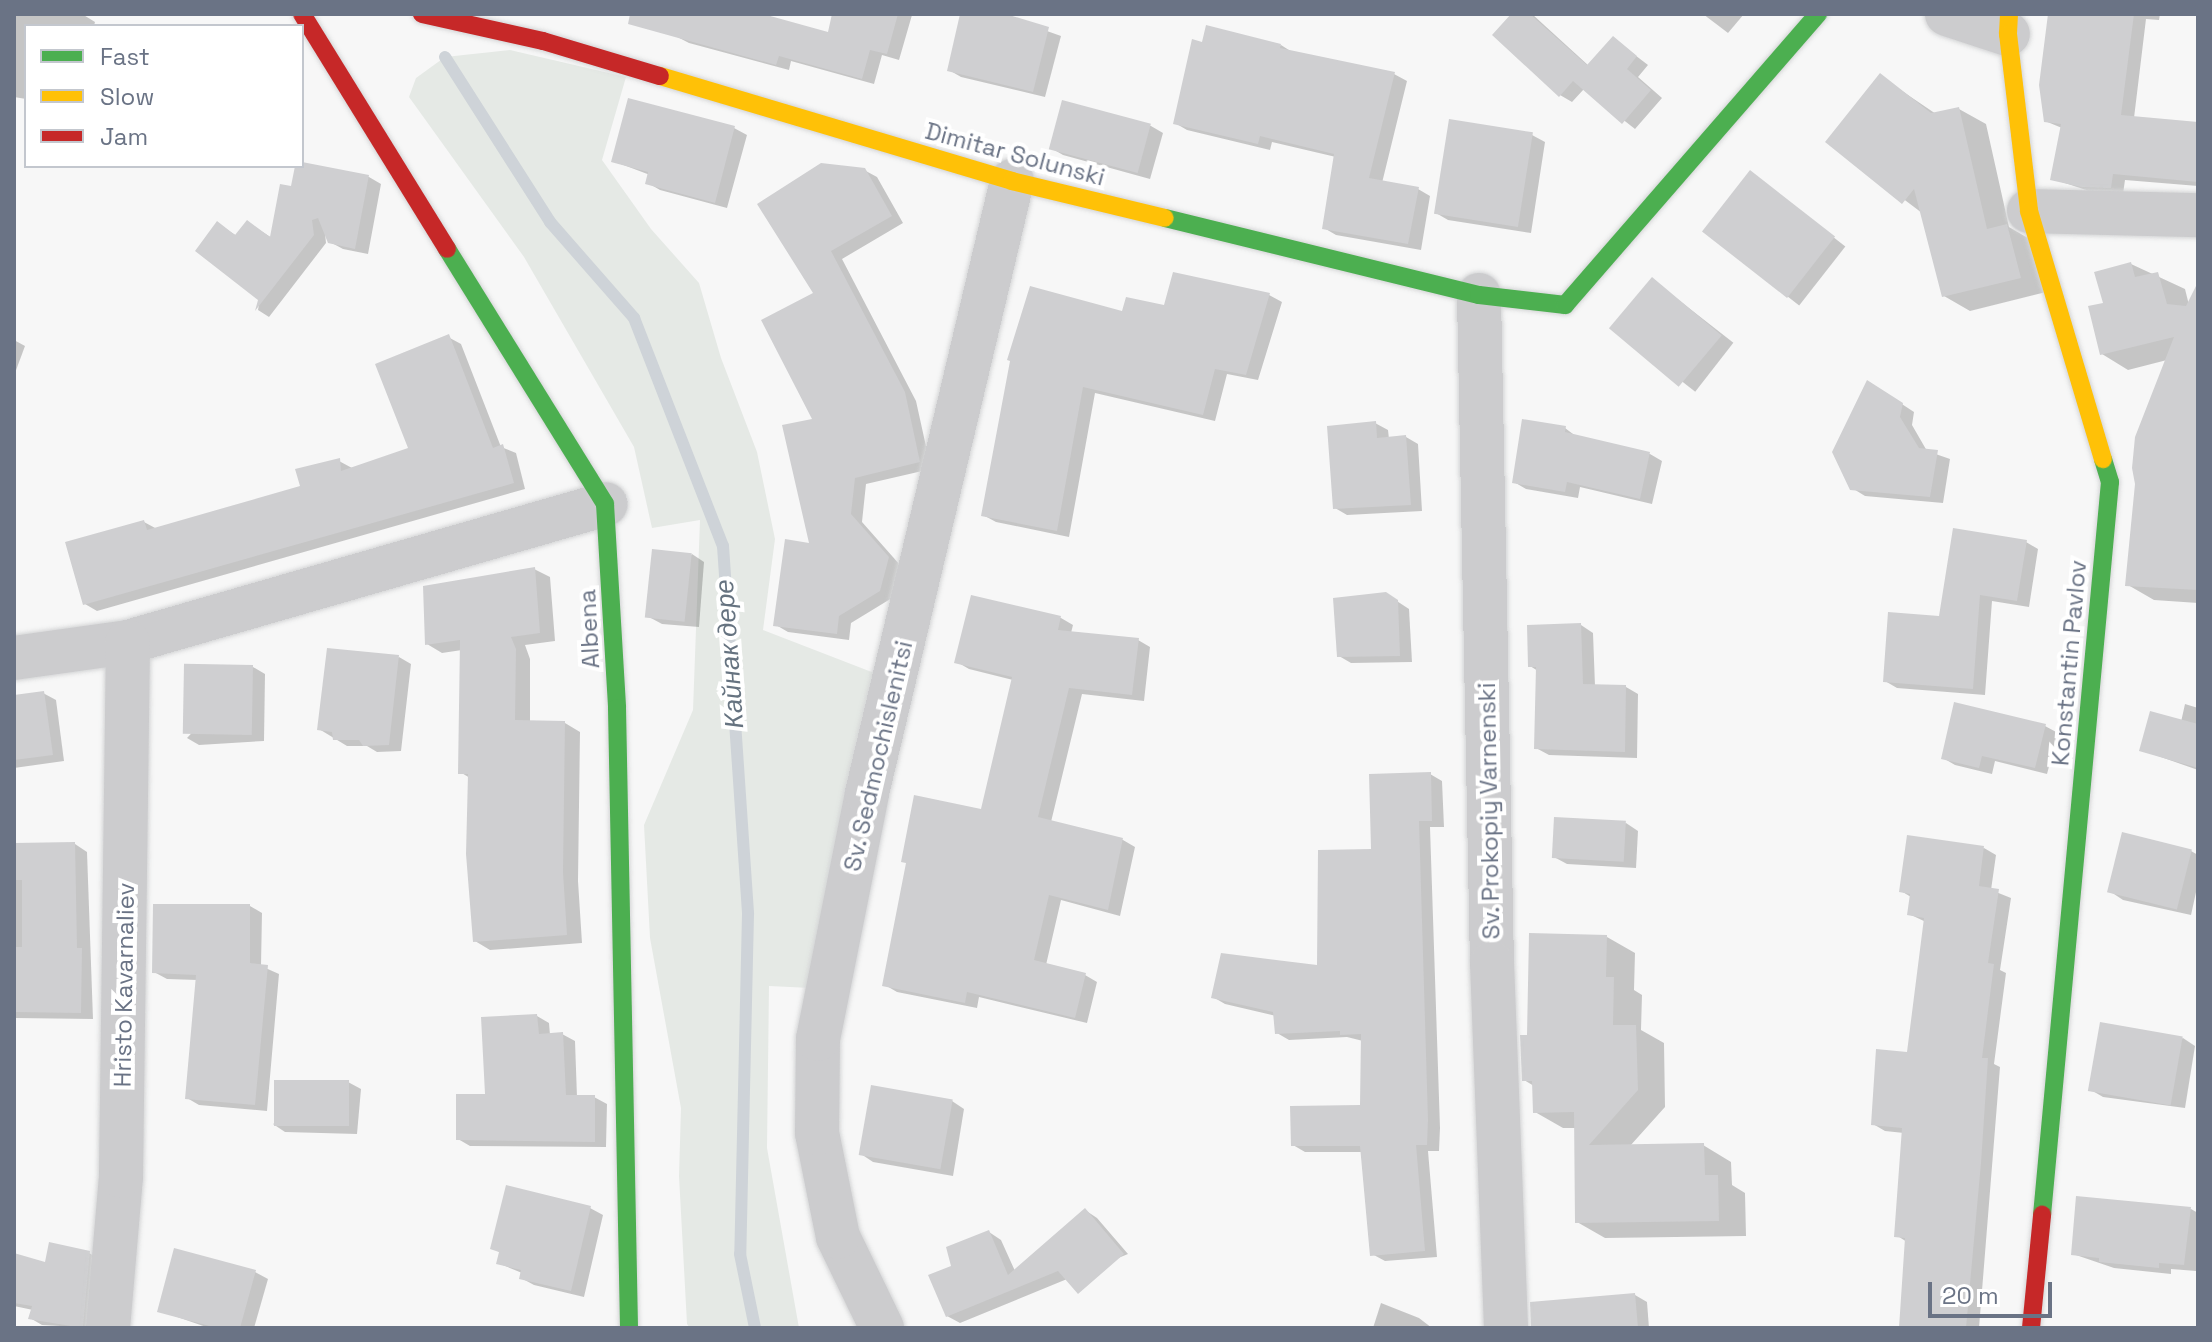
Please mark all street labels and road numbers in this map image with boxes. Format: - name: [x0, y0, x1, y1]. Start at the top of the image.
- street label: Dimitar Solunski: [922, 116, 1108, 192]
- street label: Konstantin Pavlov: [2046, 559, 2092, 767]
- street label: Albena: [573, 589, 605, 669]
- street label: Sv. Sedmochislenitsi: [837, 638, 919, 874]
- street label: Sv. Prokopiy Varnenski: [1472, 682, 1506, 940]
- street label: Hristo Kavarnaliev: [108, 882, 140, 1088]

